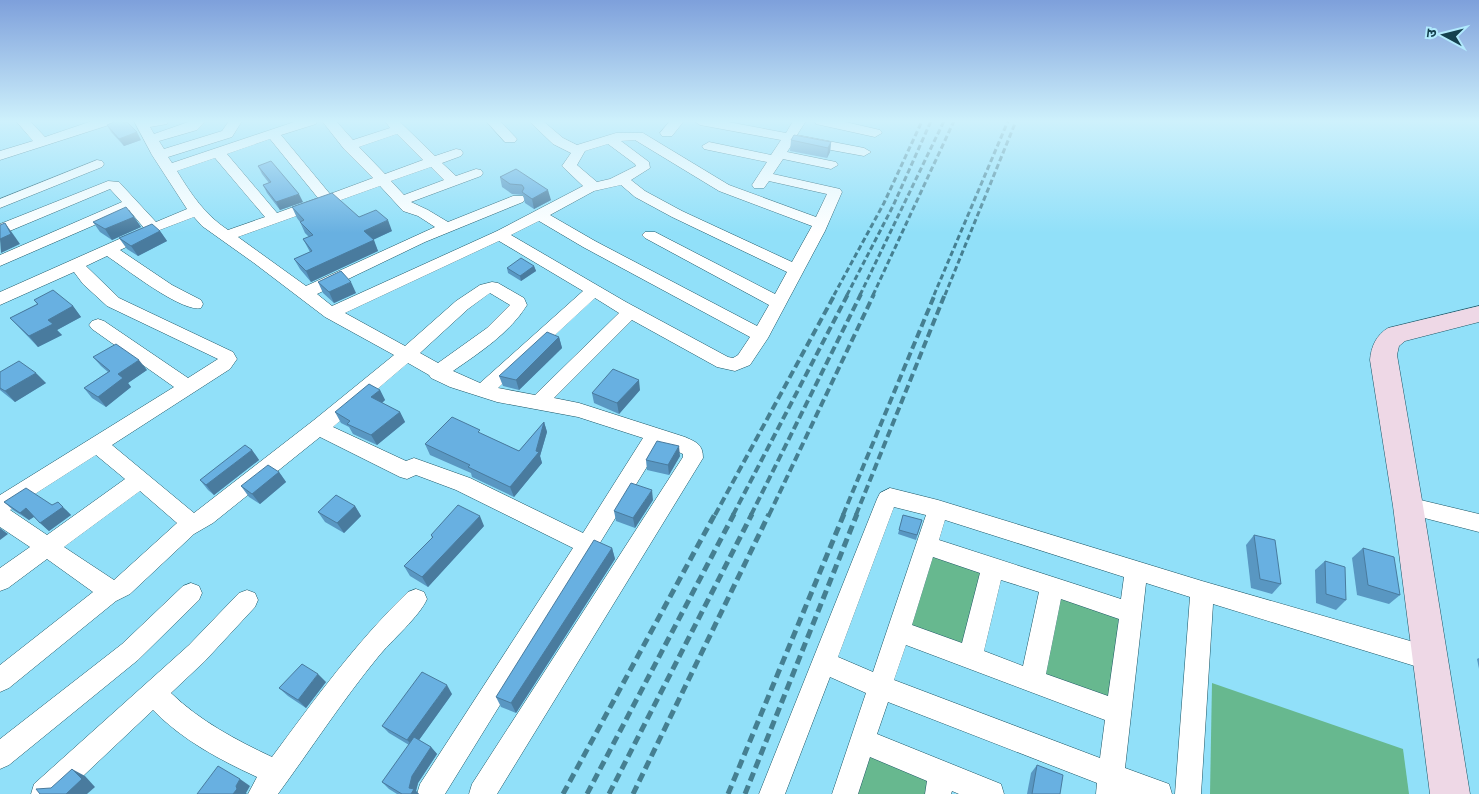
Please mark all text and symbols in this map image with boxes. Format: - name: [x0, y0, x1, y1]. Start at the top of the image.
- north arrow: [1419, 10, 1469, 60]
- text: उ: [1421, 27, 1441, 39]

